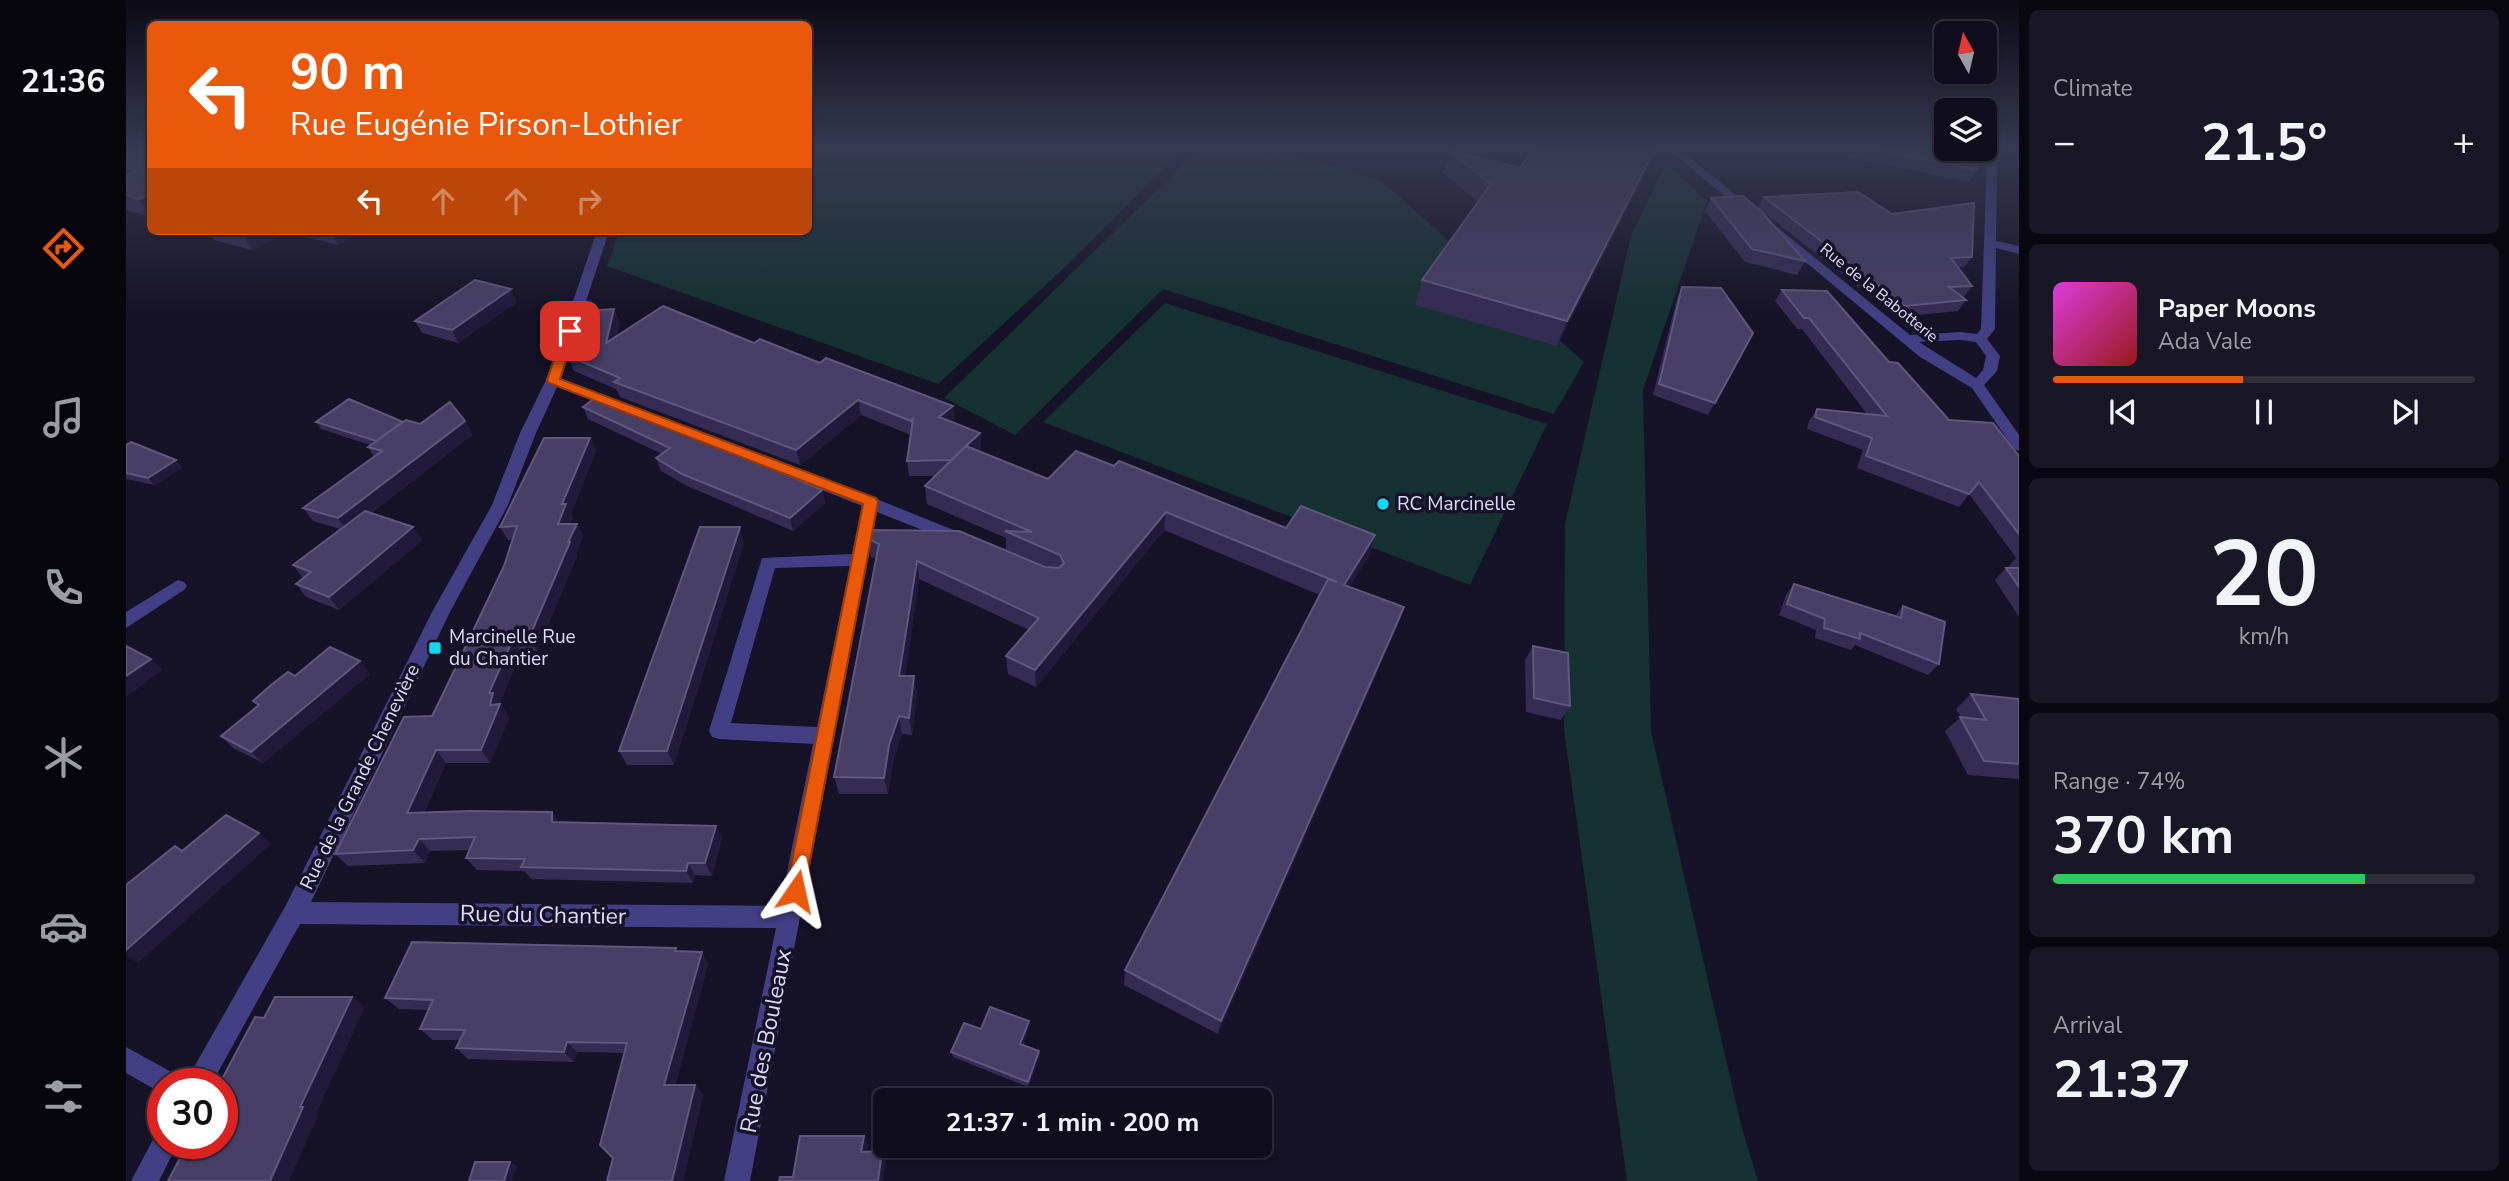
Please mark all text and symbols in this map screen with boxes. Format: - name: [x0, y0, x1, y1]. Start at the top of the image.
- north arrow: [1934, 21, 1997, 84]
- map controls: [1934, 21, 1997, 161]
- text: 90 m: [290, 39, 405, 106]
- icon: left: [175, 49, 266, 140]
- text: 21:36: [21, 60, 105, 103]
- text: Climate: [2053, 73, 2133, 104]
- button: layers: [1934, 98, 1997, 161]
- text: Rue Eugénie Pirson-Lothier: [290, 103, 682, 146]
- text: 21.5°: [2201, 107, 2327, 178]
- text: −: [2053, 117, 2076, 168]
- text: +: [2452, 117, 2475, 168]
- icon: left: [351, 182, 389, 220]
- icon: ahead: [424, 182, 462, 220]
- icon: ahead: [497, 182, 535, 220]
- icon: right: [570, 182, 608, 220]
- icon: directions: [39, 224, 88, 273]
- street label: Rue de la Babotterie: [1815, 238, 1943, 348]
- text: Paper Moons: [2158, 291, 2316, 326]
- pin: [540, 301, 600, 361]
- icon: arrive: [551, 312, 589, 350]
- text: Ada Vale: [2158, 326, 2252, 357]
- icon: music: [39, 393, 88, 442]
- icon: previous: [2104, 393, 2142, 431]
- icon: pause: [2245, 393, 2283, 431]
- icon: next: [2386, 393, 2424, 431]
- place label: RC Marcinelle: [1397, 491, 1516, 517]
- marker: RC Marcinelle: [1375, 496, 1391, 512]
- text: 20: [2209, 513, 2319, 637]
- icon: phone: [39, 563, 88, 612]
- text: km/h: [2239, 621, 2289, 652]
- place label: Marcinelle Rue du Chantier: [449, 624, 576, 672]
- marker: Marcinelle Rue du Chantier: [427, 640, 443, 656]
- street label: Rue de la Grande Chenevière: [294, 660, 426, 894]
- icon: climate: [39, 733, 88, 782]
- text: Range · 74%: [2053, 766, 2185, 797]
- text: 370 km: [2053, 800, 2234, 871]
- position arrow: [759, 854, 833, 928]
- street label: Rue du Chantier: [460, 898, 627, 932]
- icon: car: [39, 902, 88, 951]
- street label: Rue des Bouleaux: [733, 947, 799, 1135]
- text: Arrival: [2053, 1010, 2122, 1041]
- text: 21:37: [2053, 1044, 2191, 1115]
- speed limit sign: 30: [147, 1068, 238, 1159]
- icon: filters: [39, 1072, 88, 1121]
- text: 21:37 · 1 min · 200 m: [946, 1105, 1199, 1140]

